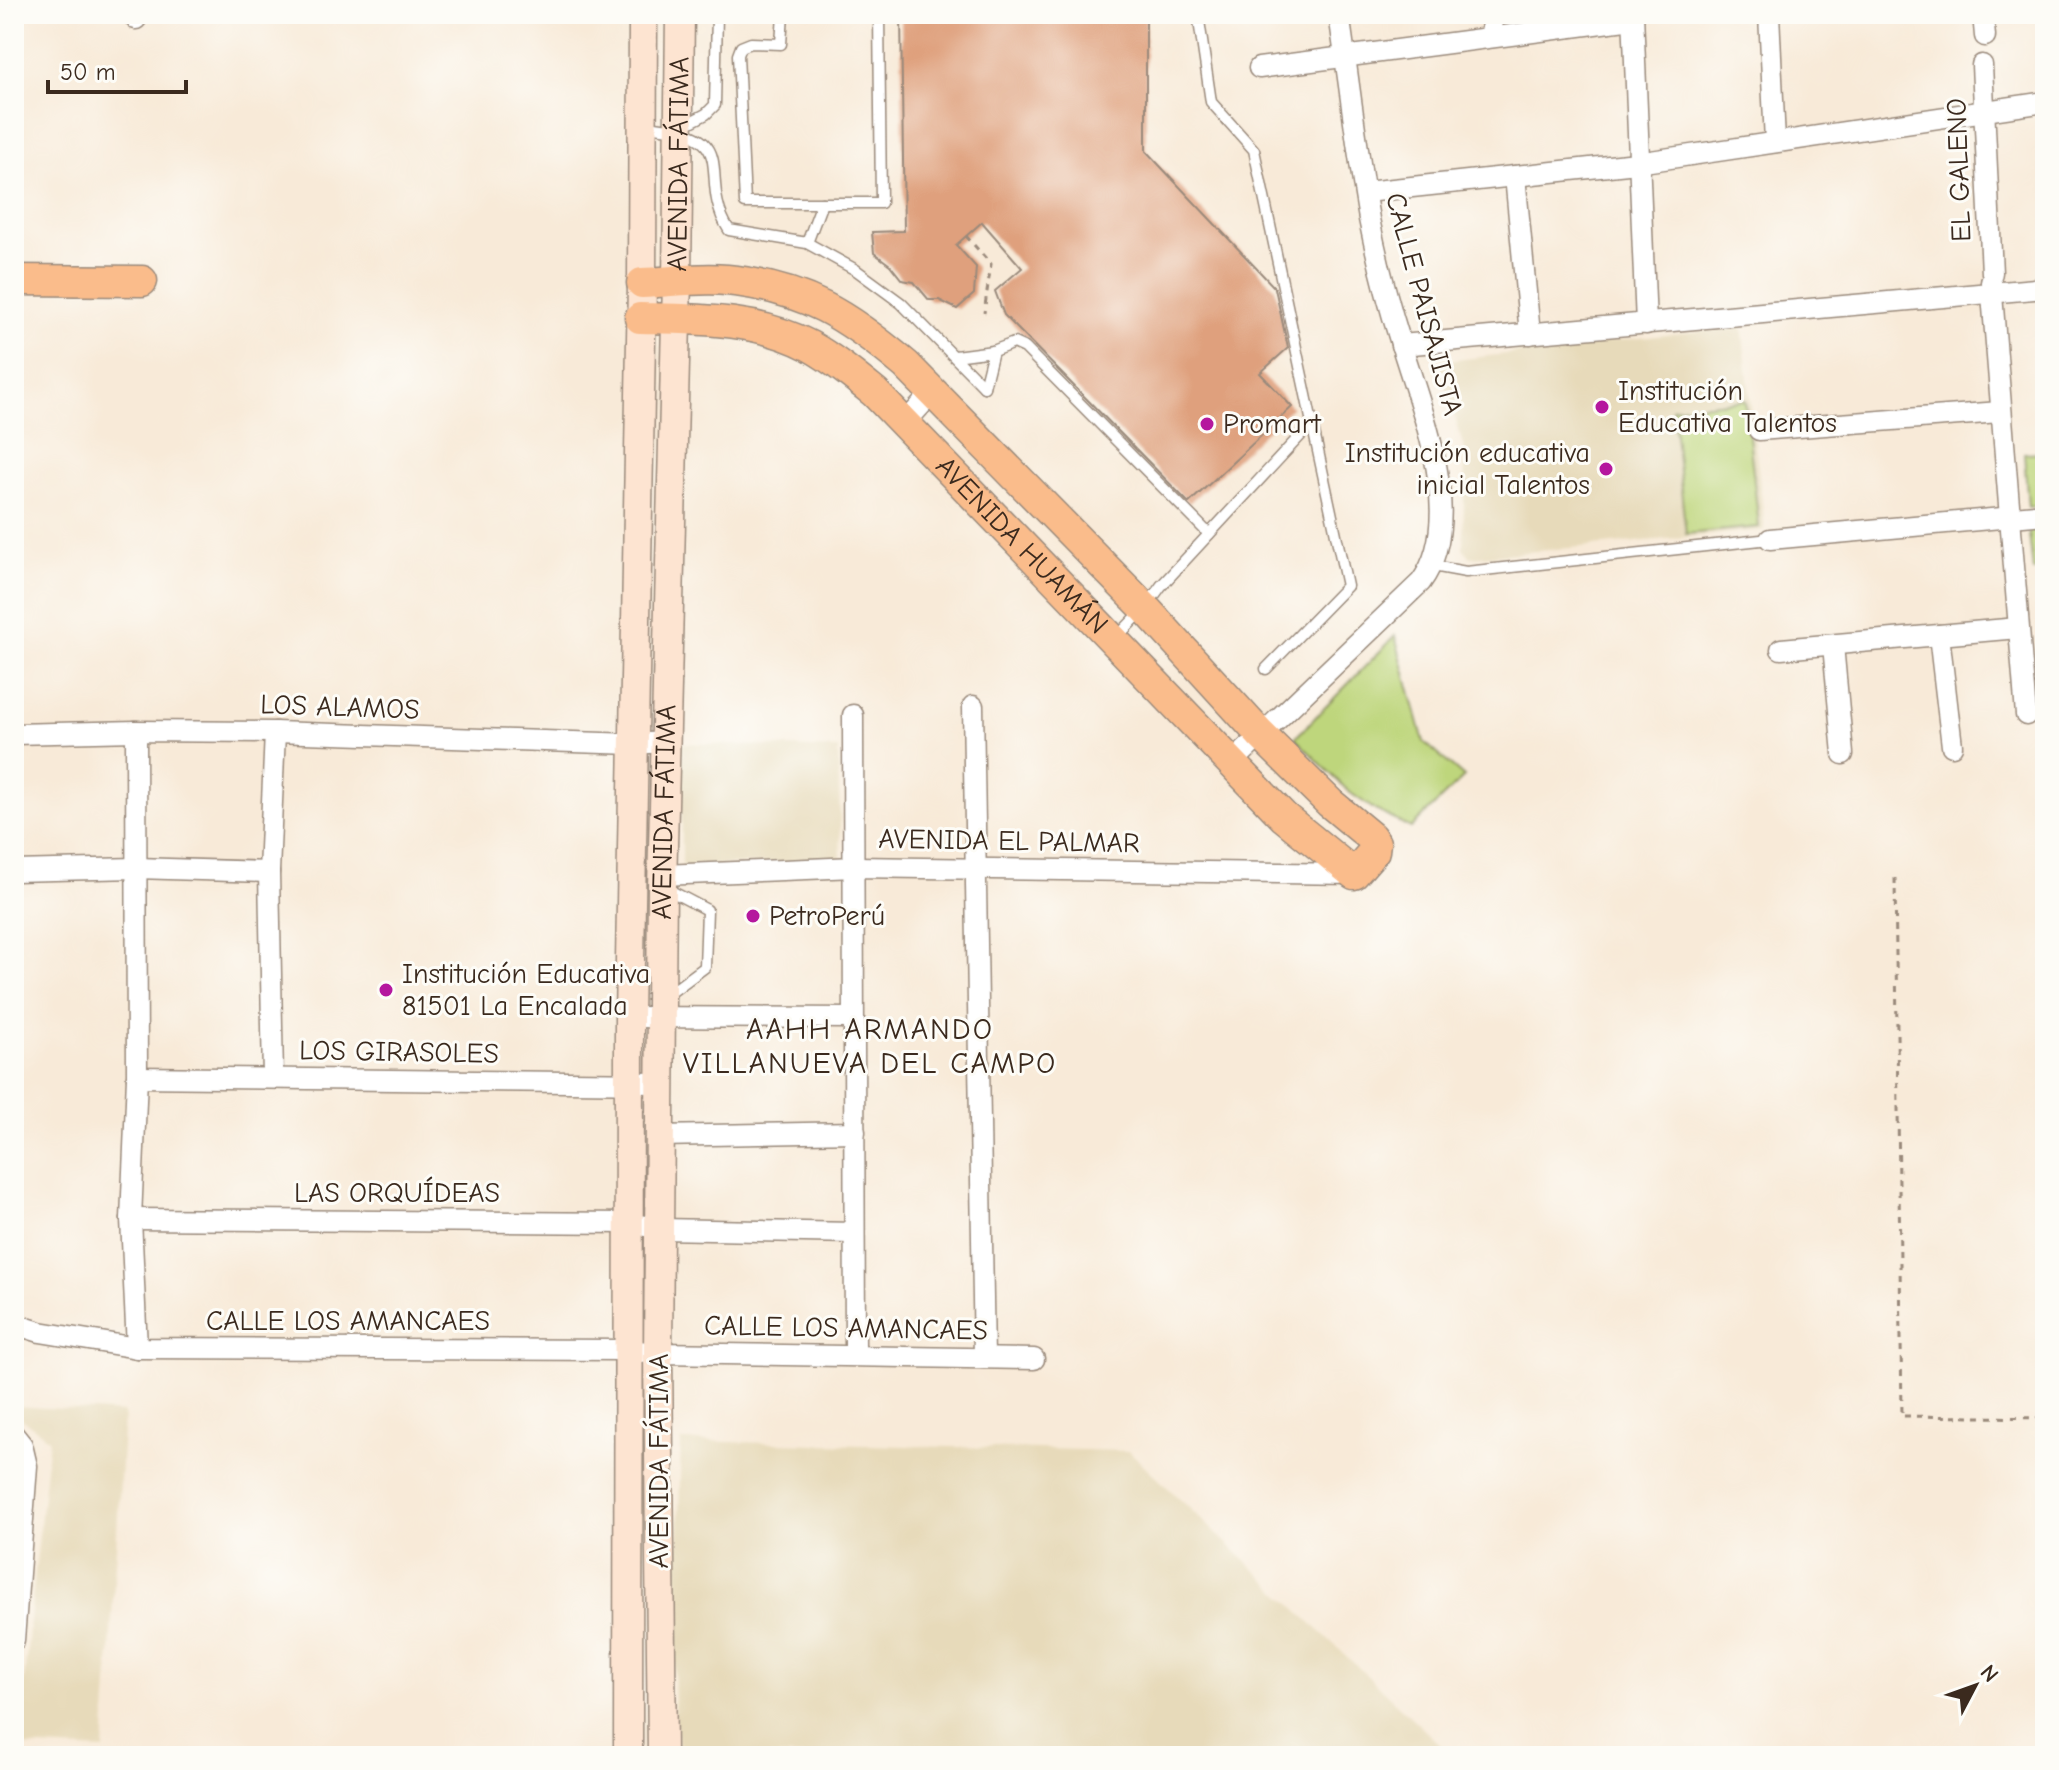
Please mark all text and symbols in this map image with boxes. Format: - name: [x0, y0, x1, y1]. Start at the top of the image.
- scale bar: [48, 44, 186, 94]
- street label: AVENIDA FÁTIMA: [661, 57, 696, 272]
- text: 50 m: [60, 58, 116, 86]
- street label: EL GALENO: [1940, 98, 1978, 242]
- street label: CALLE PAISAJISTA: [1379, 189, 1469, 419]
- place label: Institución Educativa Talentos: [1618, 375, 1837, 439]
- marker: Institución Educativa Talentos: [1593, 398, 1611, 416]
- place label: Promart: [1223, 408, 1322, 440]
- marker: Promart: [1198, 415, 1216, 433]
- place label: Institución educativa inicial Talentos: [1345, 437, 1590, 501]
- street label: AVENIDA HUAMÁN: [929, 450, 1114, 640]
- marker: Institución educativa inicial Talentos: [1597, 460, 1615, 478]
- street label: LOS ALAMOS: [260, 688, 420, 726]
- street label: AVENIDA FÁTIMA: [646, 704, 683, 920]
- street label: AVENIDA EL PALMAR: [878, 823, 1140, 859]
- place label: PetroPerú: [769, 900, 885, 932]
- marker: PetroPerú: [744, 907, 762, 925]
- place label: Institución Educativa 81501 La Encalada: [402, 958, 650, 1022]
- marker: Institución Educativa 81501 La Encalada: [377, 981, 395, 999]
- district label: AAHH ARMANDO VILLANUEVA DEL CAMPO: [683, 1012, 1057, 1081]
- street label: LOS GIRASOLES: [299, 1034, 499, 1070]
- street label: LAS ORQUÍDEAS: [294, 1176, 500, 1209]
- street label: CALLE LOS AMANCAES: [206, 1305, 490, 1337]
- street label: CALLE LOS AMANCAES: [704, 1310, 988, 1346]
- street label: AVENIDA FÁTIMA: [642, 1354, 675, 1568]
- north arrow: [1935, 1646, 2015, 1726]
- text: N: [1975, 1660, 2004, 1687]

